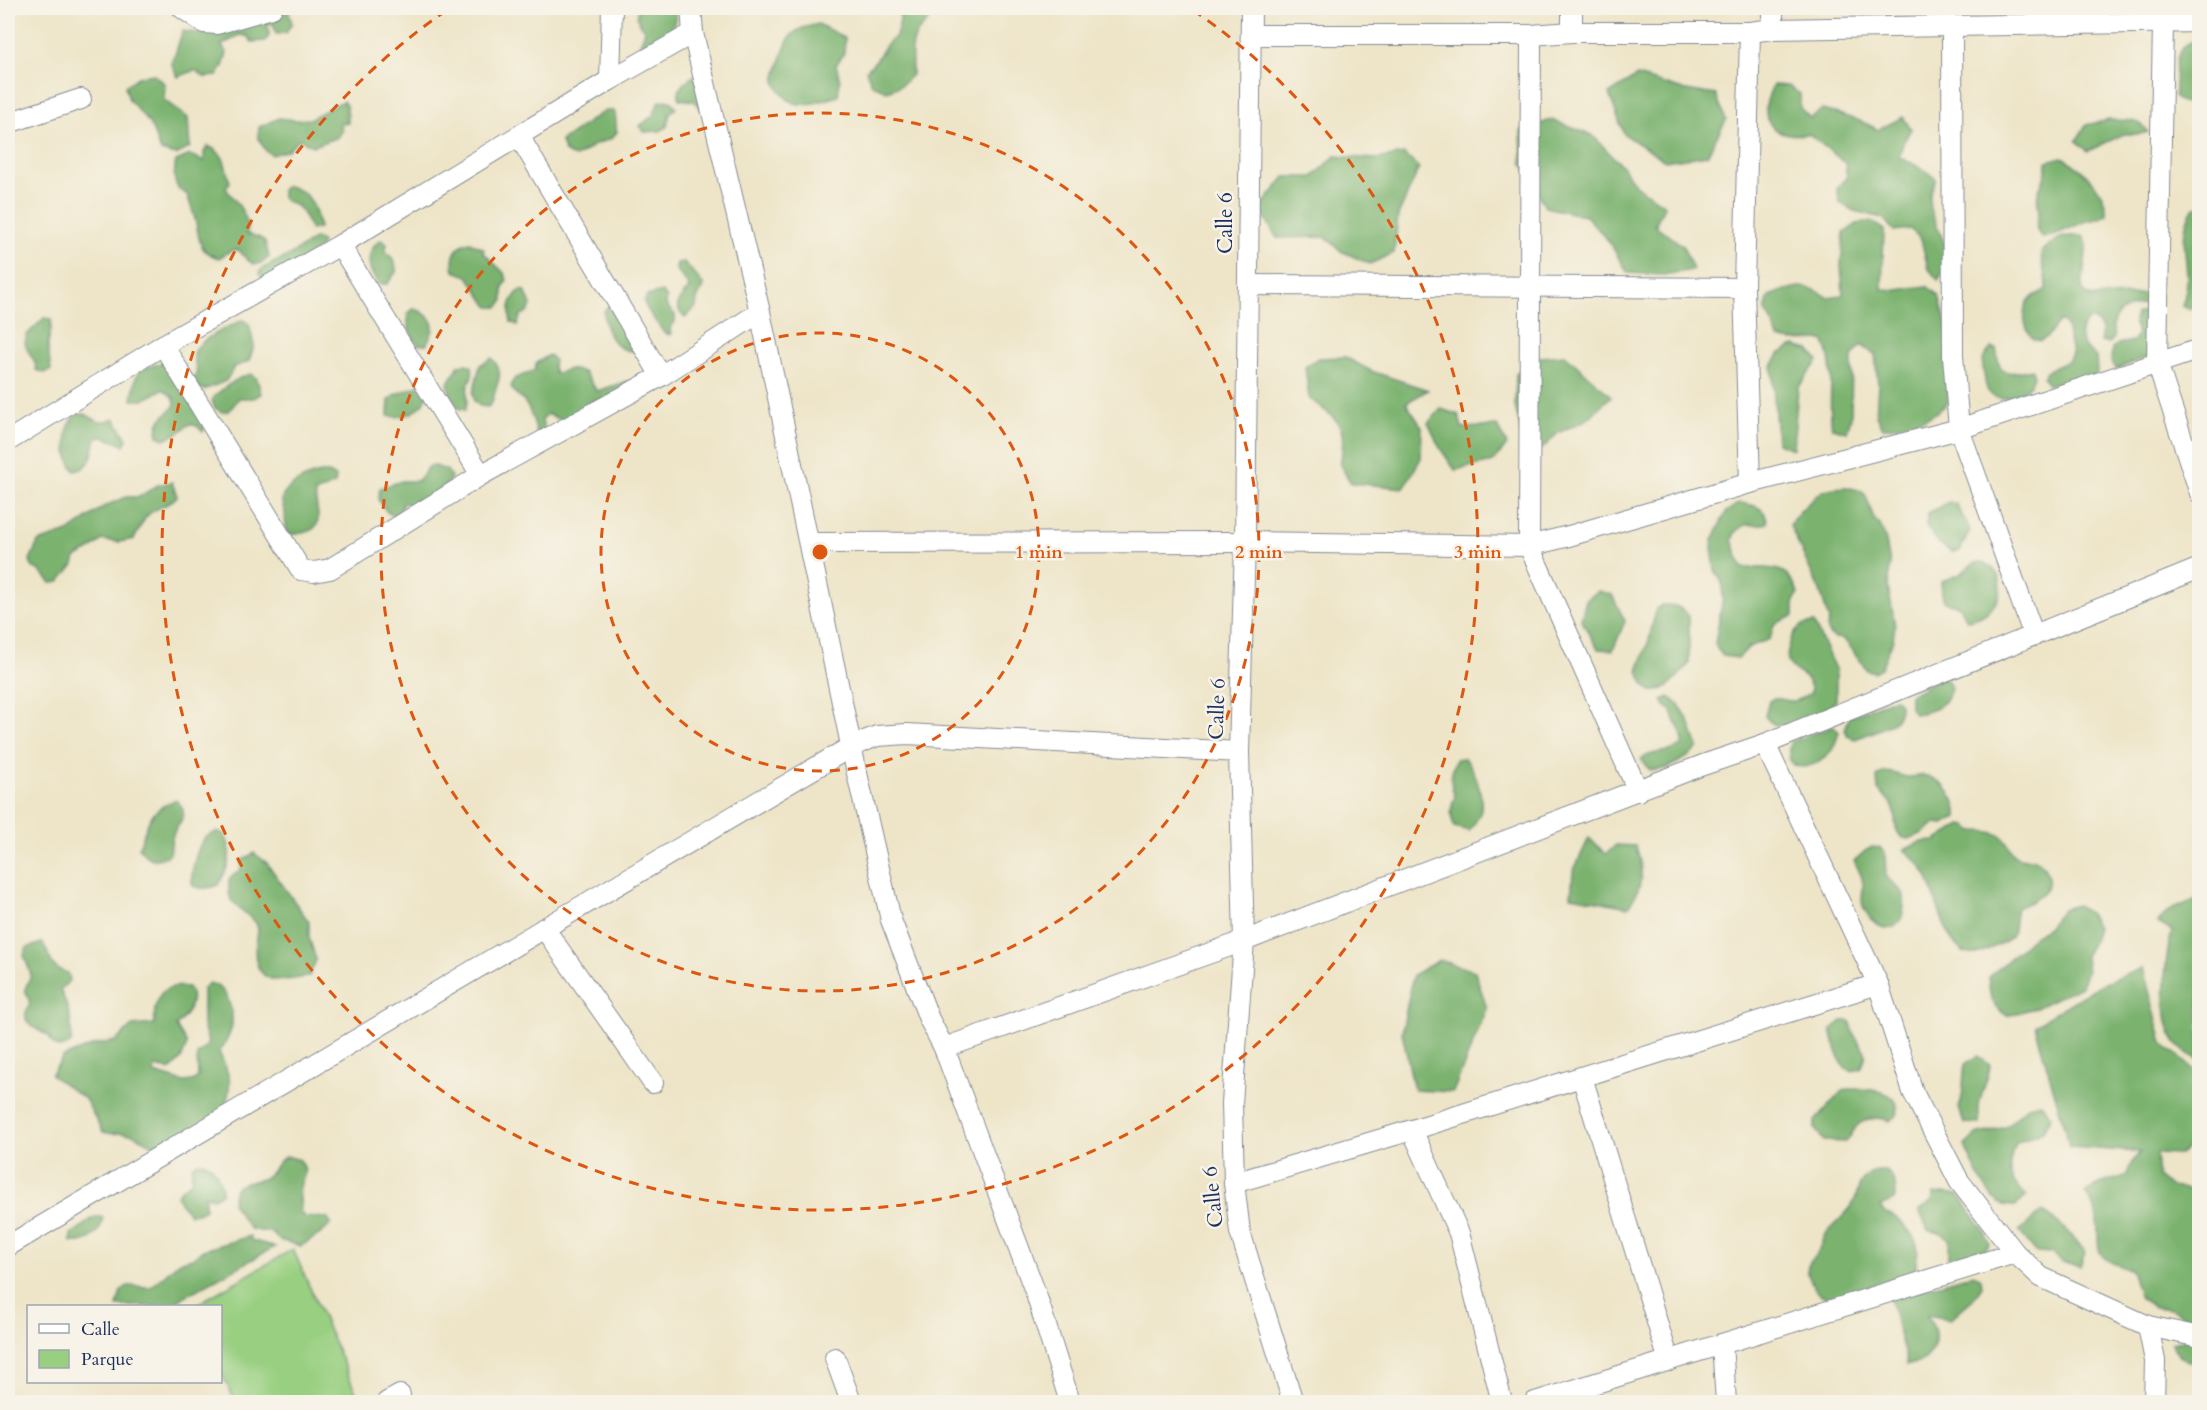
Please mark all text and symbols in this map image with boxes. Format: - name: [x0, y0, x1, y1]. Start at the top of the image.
- street label: Calle 6: [1211, 192, 1240, 254]
- text: 1 min: [1015, 540, 1063, 565]
- text: 2 min: [1235, 540, 1283, 565]
- text: 3 min: [1454, 540, 1502, 565]
- centre of rings: [810, 542, 830, 562]
- street label: Calle 6: [1201, 678, 1233, 740]
- street label: Calle 6: [1195, 1165, 1231, 1229]
- legend: [27, 1305, 222, 1383]
- text: Calle: [81, 1317, 120, 1342]
- text: Parque: [81, 1347, 134, 1372]

